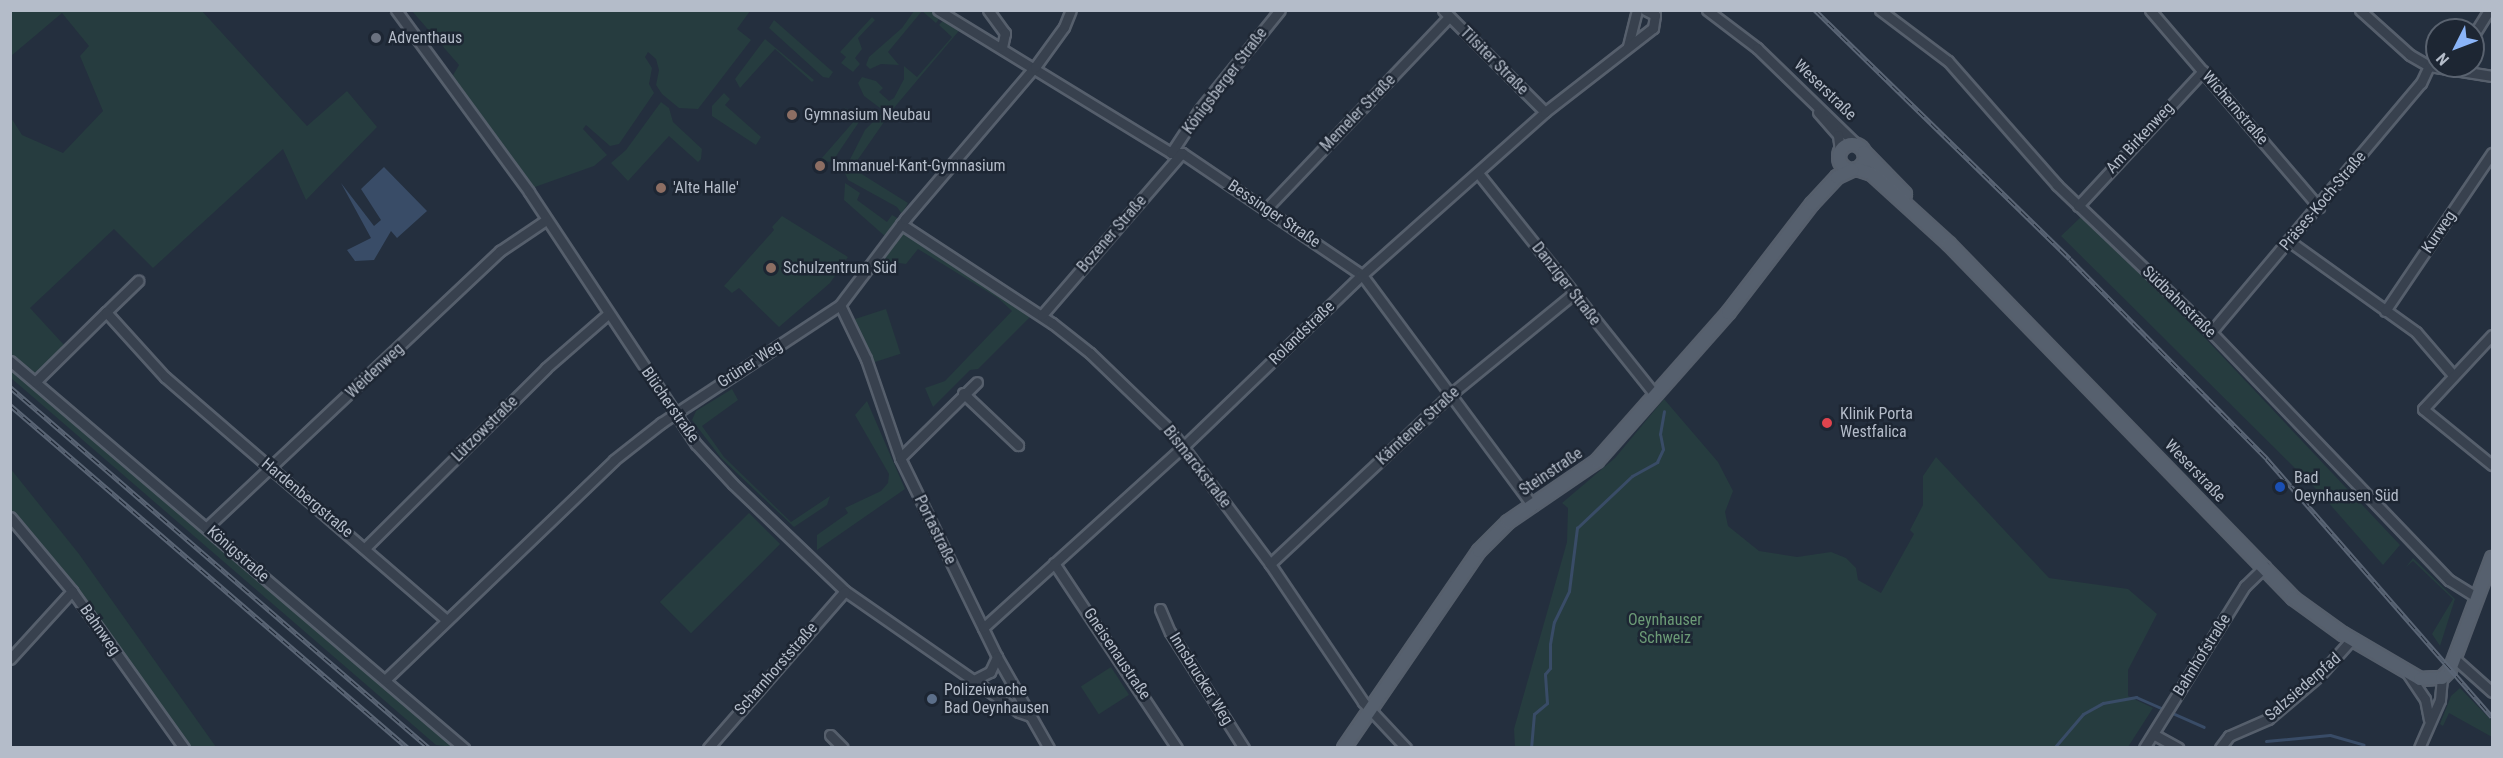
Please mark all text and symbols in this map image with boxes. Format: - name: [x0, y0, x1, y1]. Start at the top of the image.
- north arrow: [2425, 18, 2485, 78]
- street label: Tilsiter Straße: [1456, 23, 1532, 99]
- street label: Königsberger Straße: [1179, 24, 1271, 138]
- place label: Adventhaus: [388, 28, 462, 48]
- marker: Adventhaus: [369, 31, 383, 45]
- text: N: [2432, 49, 2453, 69]
- street label: Weserstraße: [1790, 56, 1860, 124]
- street label: Wichernstraße: [2198, 67, 2272, 149]
- street label: Memeler Straße: [1316, 70, 1400, 156]
- street label: Am Birkenweg: [2102, 98, 2178, 178]
- place label: Gymnasium Neubau: [804, 105, 930, 125]
- marker: Gymnasium Neubau: [785, 108, 799, 122]
- street label: Präses-Koch-Straße: [2276, 147, 2370, 255]
- place label: Immanuel-Kant-Gymnasium: [832, 156, 1006, 176]
- marker: Immanuel-Kant-Gymnasium: [813, 159, 827, 173]
- street label: Bessinger Straße: [1224, 176, 1324, 252]
- place label: 'Alte Halle': [673, 178, 739, 198]
- marker: 'Alte Halle': [654, 181, 668, 195]
- street label: Bozener Straße: [1073, 191, 1151, 277]
- street label: Kurweg: [2418, 207, 2460, 257]
- street label: Danziger Straße: [1528, 239, 1604, 329]
- place label: Schulzentrum Süd: [783, 258, 897, 278]
- marker: Schulzentrum Süd: [764, 261, 778, 275]
- street label: Südbahnstraße: [2138, 262, 2220, 342]
- street label: Rolandstraße: [1265, 297, 1339, 369]
- street label: Grüner Weg: [714, 336, 786, 392]
- street label: Weidenweg: [342, 339, 408, 403]
- street label: Blücherstraße: [637, 364, 703, 446]
- street label: Kärntener Straße: [1373, 383, 1463, 469]
- street label: Lützowstraße: [448, 392, 522, 466]
- place label: Klinik Porta Westfalica: [1840, 404, 1913, 442]
- marker: Klinik Porta Westfalica: [1818, 414, 1836, 432]
- street label: Bismarckstraße: [1159, 422, 1235, 512]
- street label: Weserstraße: [2161, 436, 2229, 506]
- street label: Steinstraße: [1516, 444, 1586, 500]
- street label: Hardenbergstraße: [257, 454, 357, 542]
- place label: Bad Oeynhausen Süd: [2294, 468, 2399, 506]
- marker: Bad Oeynhausen Süd: [2271, 478, 2289, 496]
- street label: Portastraße: [910, 492, 960, 568]
- street label: Königstraße: [203, 522, 273, 586]
- street label: Bahnweg: [76, 601, 124, 659]
- street label: Gneisenaustraße: [1079, 605, 1155, 703]
- park label: Oeynhauser Schweiz: [1628, 610, 1702, 648]
- street label: Bahnhofstraße: [2169, 611, 2235, 699]
- street label: Scharnhorststraße: [731, 619, 821, 719]
- street label: Innsbrucker Weg: [1165, 629, 1237, 729]
- street label: Salzsiederpfad: [2261, 649, 2345, 725]
- place label: Polizeiwache Bad Oeynhausen: [944, 680, 1049, 718]
- marker: Polizeiwache Bad Oeynhausen: [925, 692, 939, 706]

